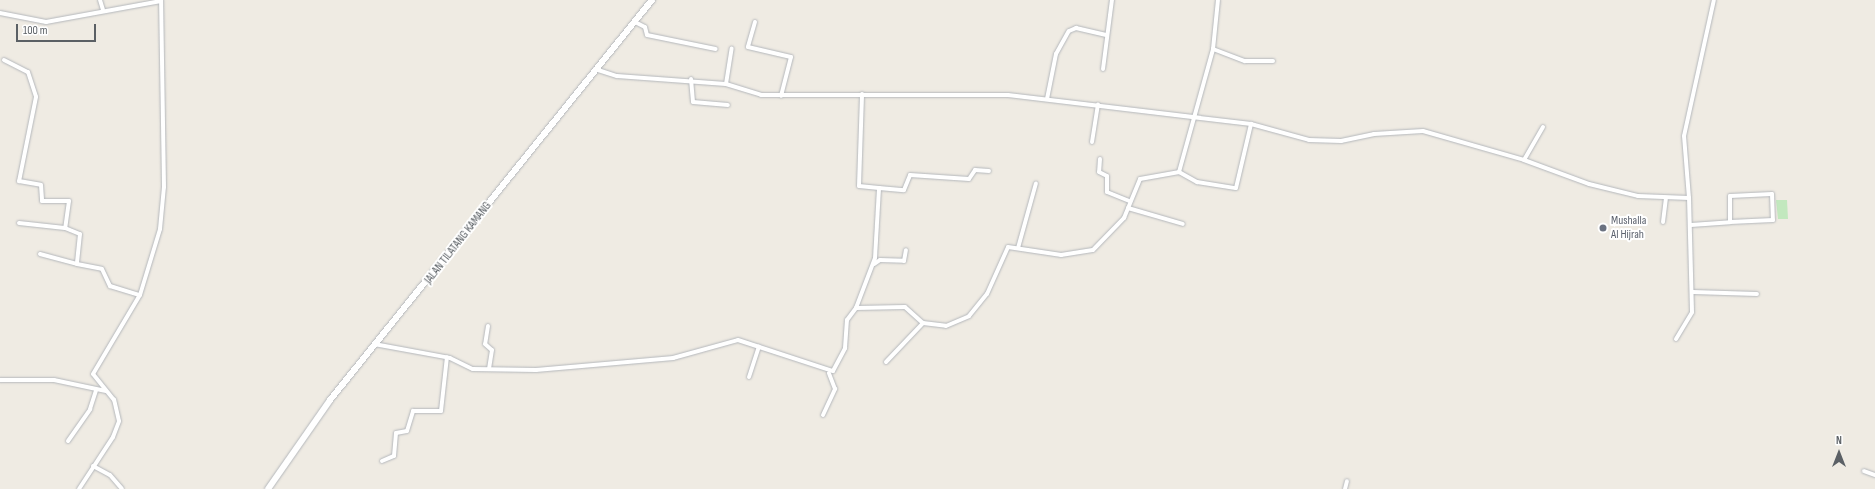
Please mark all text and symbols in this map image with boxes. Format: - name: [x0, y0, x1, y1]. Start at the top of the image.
- scale bar: [18, 16, 98, 42]
- text: 100 m: [23, 23, 48, 38]
- street label: JALAN TILATANG KAMANG: [421, 199, 495, 287]
- place label: Mushalla Al Hijrah: [1611, 214, 1646, 242]
- marker: Mushalla Al Hijrah: [1598, 223, 1608, 233]
- north arrow: [1819, 433, 1859, 473]
- text: N: [1836, 434, 1842, 447]

